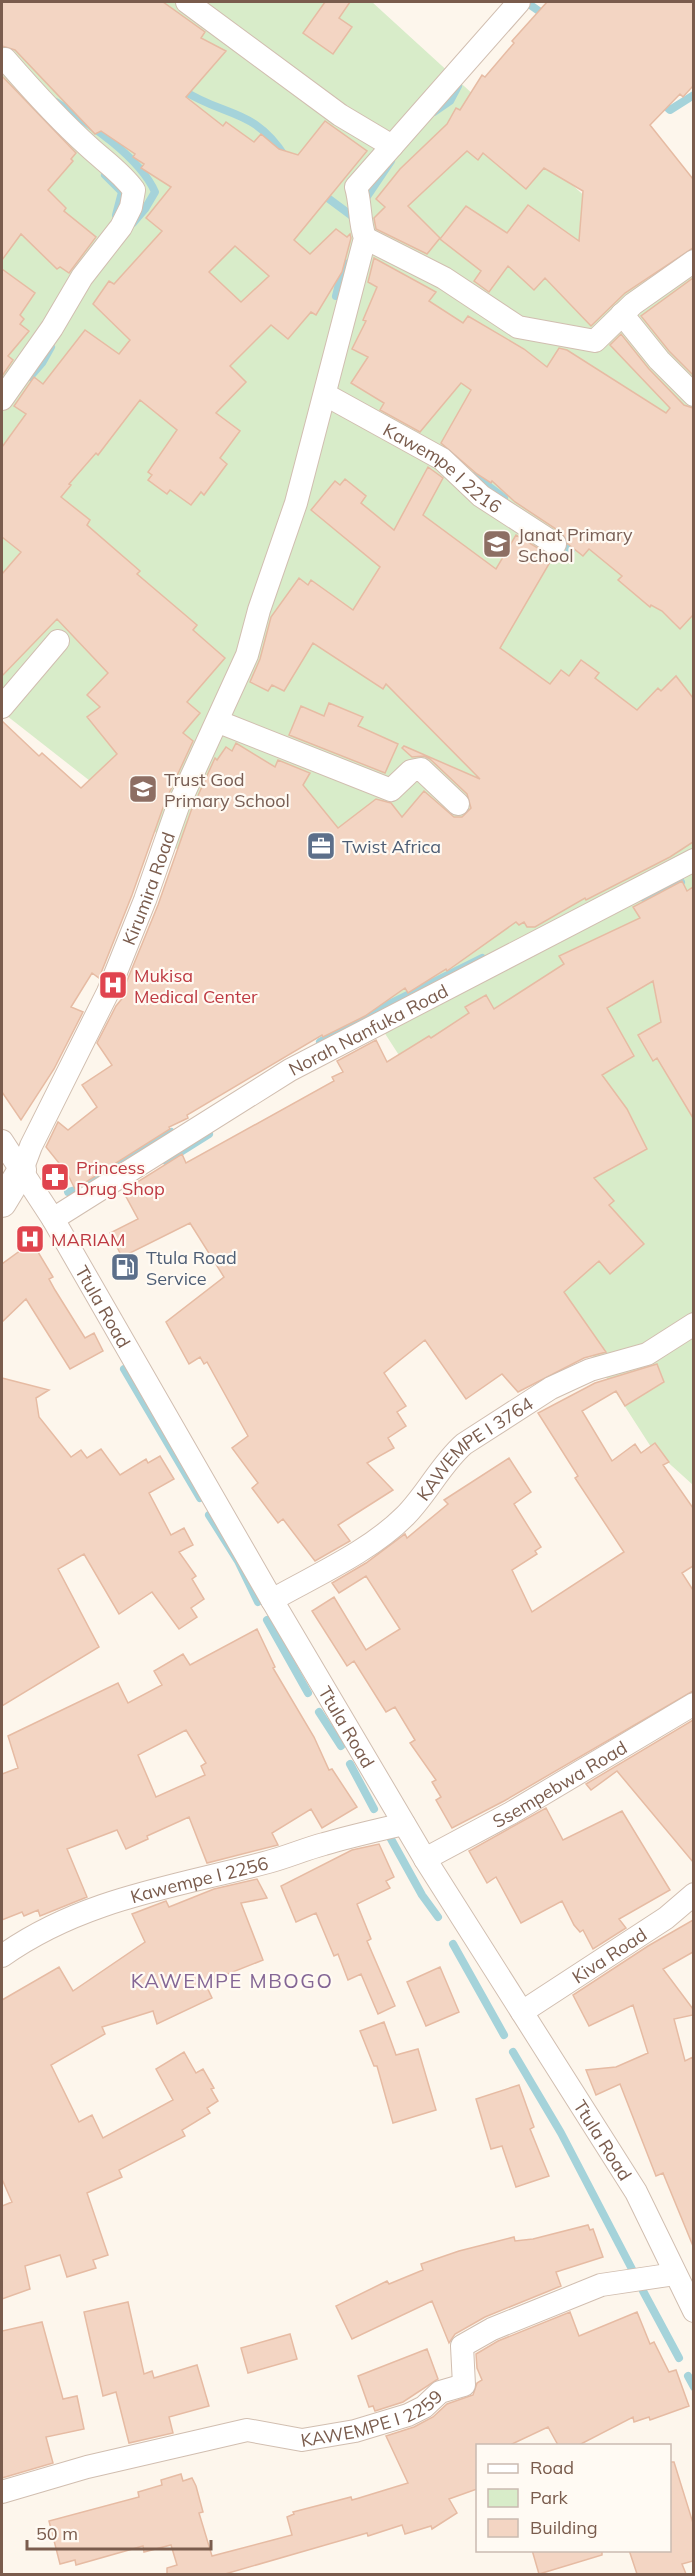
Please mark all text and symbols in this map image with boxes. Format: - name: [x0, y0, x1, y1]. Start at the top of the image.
- street label: Kawempe I 2216: [379, 417, 506, 518]
- place label: Janat Primary School: [518, 523, 633, 567]
- school or university icon: Janat Primary School: [481, 528, 513, 560]
- place label: Trust God Primary School: [164, 768, 290, 812]
- school or university icon: Trust God Primary School: [127, 773, 159, 805]
- street label: Kirumira Road: [117, 829, 180, 948]
- office icon: Twist Africa: [305, 830, 337, 862]
- place label: Twist Africa: [342, 835, 441, 858]
- place label: Mukisa Medical Center: [134, 964, 258, 1008]
- hospital icon: Mukisa Medical Center: [97, 969, 129, 1001]
- street label: Norah Nanfuka Road: [285, 978, 452, 1080]
- place label: Princess Drug Shop: [76, 1156, 165, 1200]
- pharmacy icon: Princess Drug Shop: [39, 1161, 71, 1193]
- hospital icon: MARIAM: [14, 1223, 46, 1255]
- place label: MARIAM: [51, 1228, 125, 1251]
- place label: Ttula Road Service: [146, 1246, 237, 1290]
- fuel station icon: Ttula Road Service: [109, 1251, 141, 1283]
- street label: Ttula Road: [71, 1261, 136, 1352]
- street label: KAWEMPE I 3764: [411, 1391, 537, 1505]
- street label: Ttula Road: [314, 1682, 380, 1772]
- street label: Ssempebwa Road: [488, 1735, 631, 1832]
- street label: Kawempe I 2256: [128, 1851, 271, 1908]
- street label: Kiva Road: [567, 1922, 651, 1988]
- district label: KAWEMPE MBOGO: [131, 1968, 333, 1993]
- street label: Ttula Road: [569, 2095, 637, 2184]
- street label: KAWEMPE I 2259: [299, 2384, 447, 2452]
- legend: [476, 2444, 671, 2552]
- text: Road: [530, 2456, 574, 2479]
- text: Park: [530, 2486, 569, 2509]
- scale bar: [27, 2513, 212, 2551]
- text: Building: [530, 2516, 598, 2539]
- text: 50 m: [36, 2522, 78, 2545]

